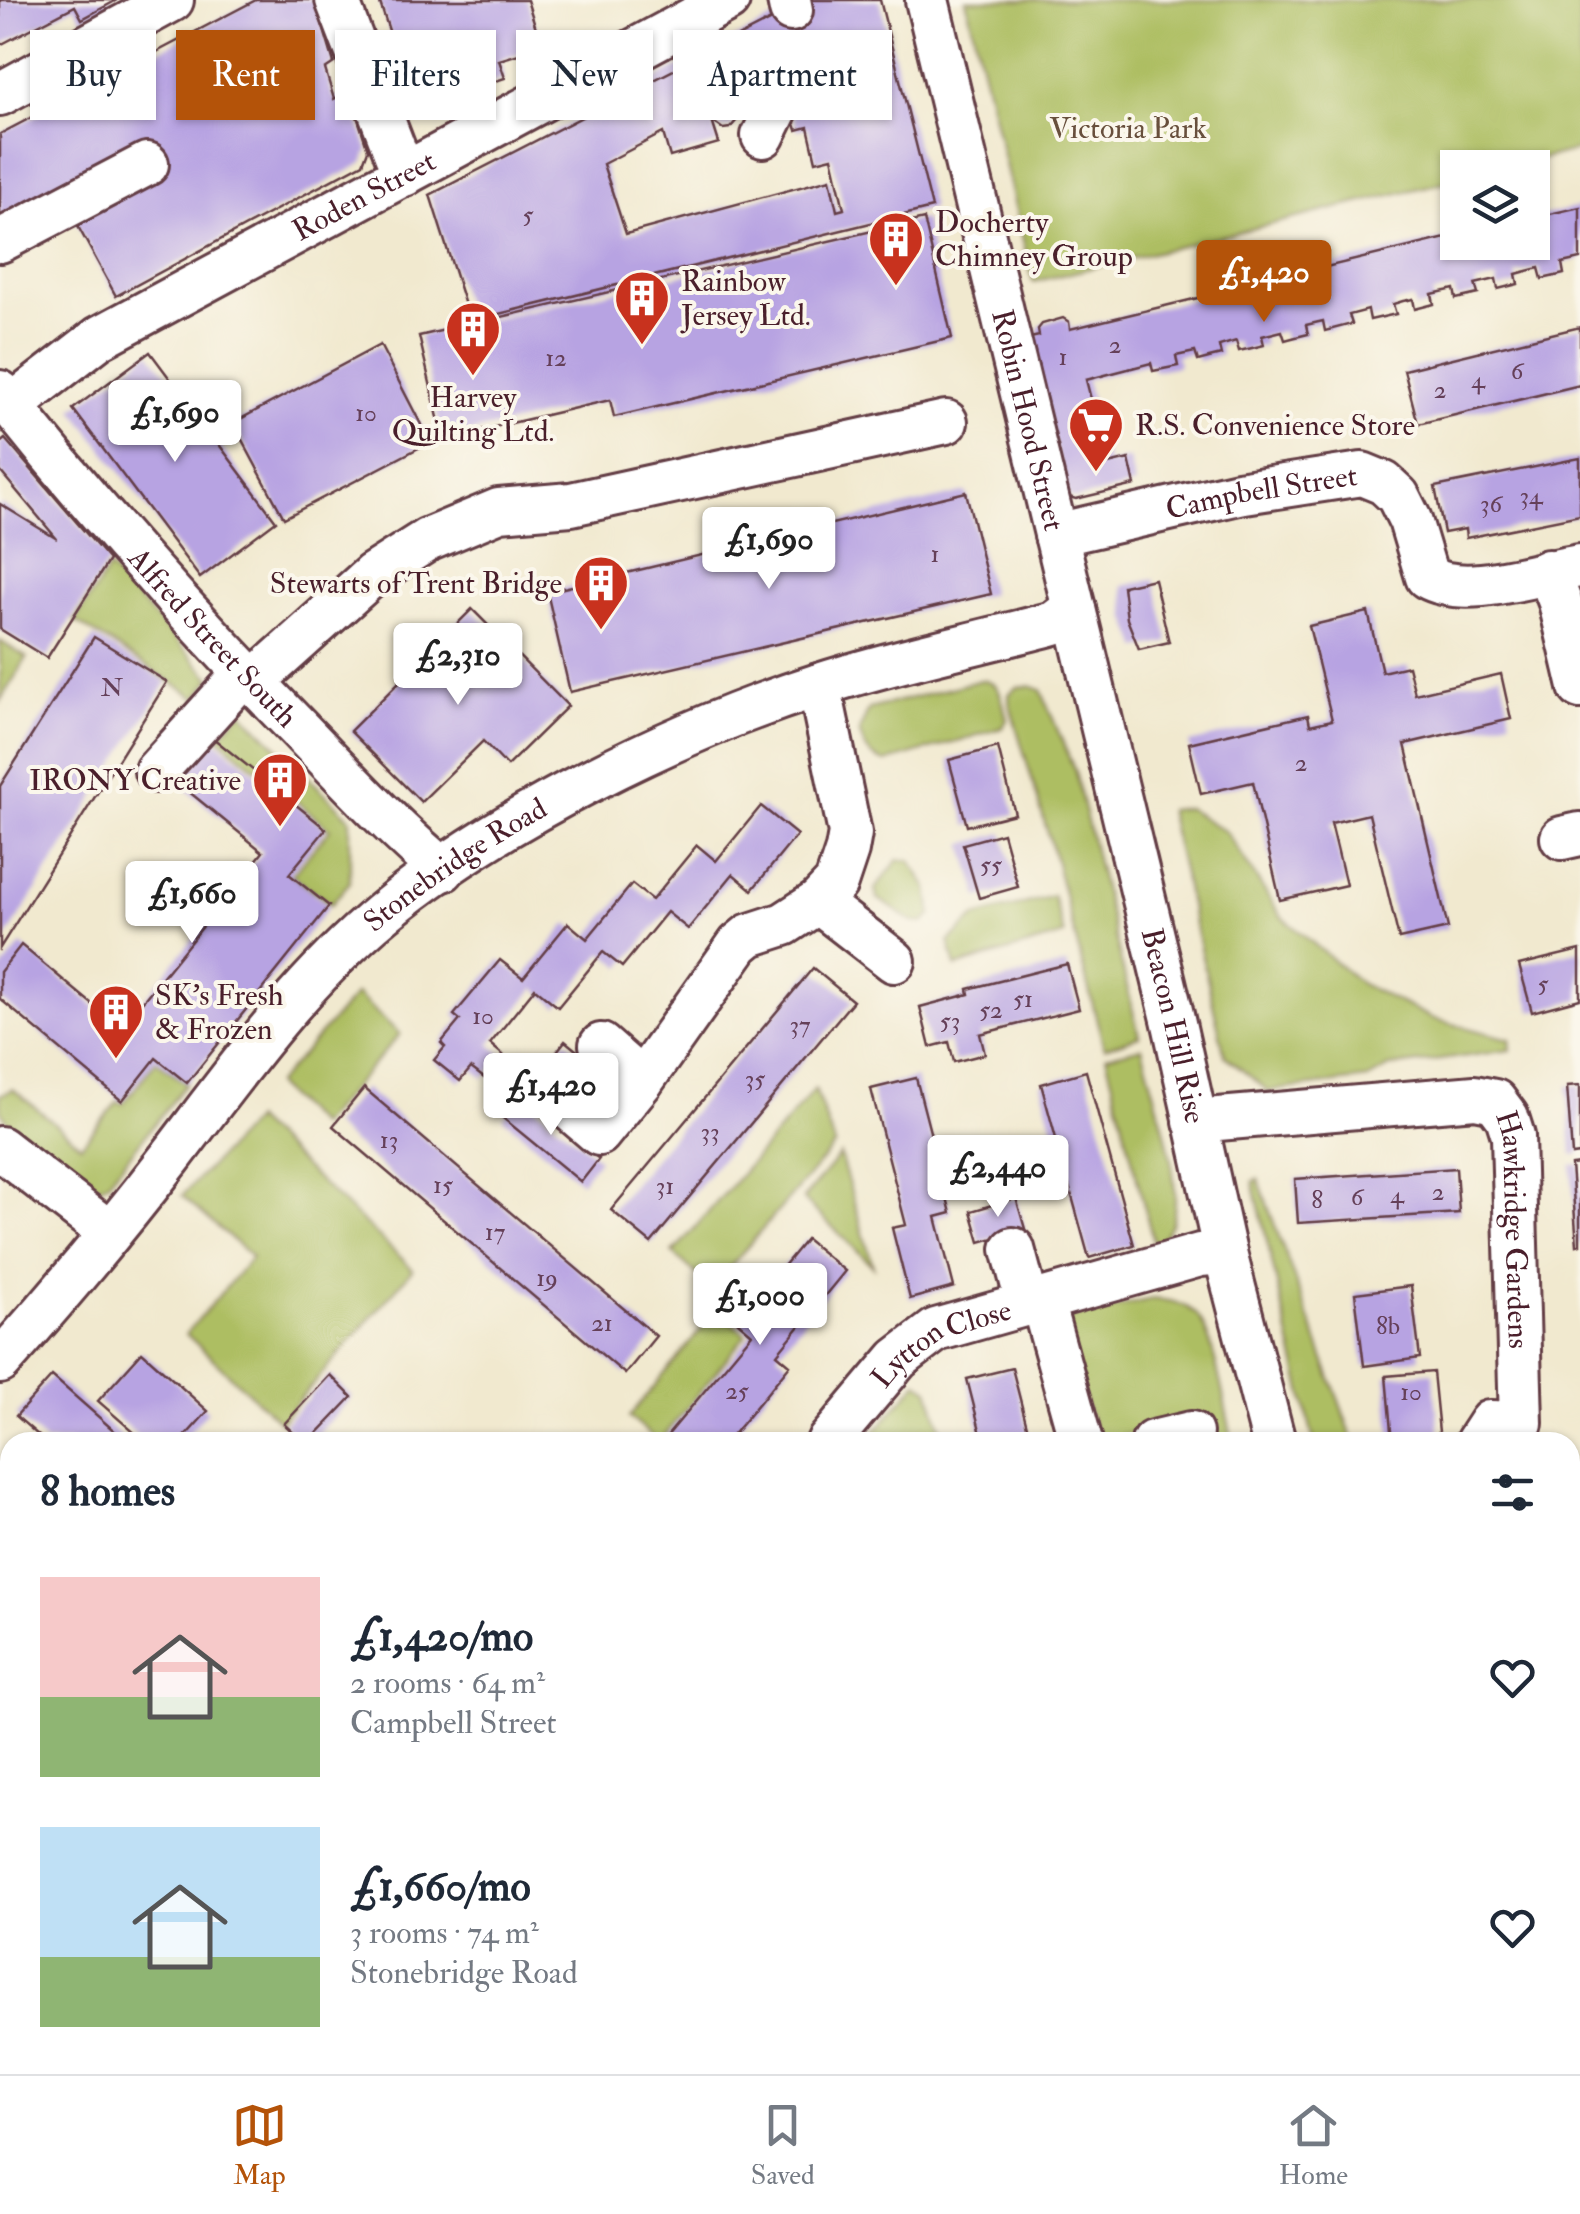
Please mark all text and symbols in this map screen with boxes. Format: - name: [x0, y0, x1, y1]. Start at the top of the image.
- chip: Buy: [30, 30, 156, 120]
- chip: Rent: [176, 30, 315, 120]
- chip: Filters: [335, 30, 496, 120]
- chip: New: [516, 30, 653, 120]
- chip: Apartment: [673, 30, 892, 120]
- park label: Victoria Park: [1049, 110, 1207, 147]
- street label: Roden Street: [286, 142, 442, 249]
- map controls: [1440, 150, 1550, 260]
- button: layers: [1440, 150, 1550, 260]
- house number: 5: [523, 200, 534, 231]
- place label: Docherty Chimney Group: [935, 204, 1133, 275]
- building icon: Docherty Chimney Group: [866, 209, 926, 288]
- pin: £1,420: [1183, 240, 1345, 325]
- text: £1,420: [1218, 252, 1310, 292]
- place label: Rainbow Jersey Ltd.: [680, 263, 811, 334]
- building icon: Rainbow Jersey Ltd.: [612, 268, 672, 347]
- building icon: Harvey Quilting Ltd.: [443, 299, 503, 378]
- street label: Robin Hood Street: [984, 305, 1073, 535]
- house number: 2: [1109, 330, 1121, 361]
- house number: 1: [1059, 342, 1067, 373]
- house number: 12: [545, 343, 567, 374]
- house number: 6: [1511, 356, 1525, 387]
- house number: 4: [1471, 365, 1486, 396]
- house number: 2: [1434, 375, 1446, 406]
- place label: Harvey Quilting Ltd.: [392, 379, 554, 450]
- pin: £1,690: [94, 380, 256, 465]
- text: £1,690: [130, 392, 220, 432]
- supermarket icon: R.S. Convenience Store: [1066, 395, 1126, 474]
- house number: 10: [355, 398, 377, 429]
- place label: R.S. Convenience Store: [1135, 407, 1415, 444]
- street label: Campbell Street: [1162, 456, 1360, 528]
- house number: 34: [1520, 481, 1544, 512]
- house number: 36: [1480, 489, 1503, 520]
- pin: £1,690: [688, 507, 850, 592]
- text: £1,690: [724, 519, 814, 559]
- street label: Alfred Street South: [120, 539, 306, 735]
- house number: 1: [931, 539, 939, 570]
- building icon: Stewarts of Trent Bridge: [571, 553, 631, 632]
- place label: Stewarts of Trent Bridge: [270, 565, 562, 602]
- pin: £2,310: [377, 623, 539, 708]
- text: £2,310: [415, 635, 501, 675]
- house number: N: [101, 673, 124, 704]
- house number: 2: [1295, 748, 1307, 779]
- building icon: IRONY Creative: [250, 750, 310, 829]
- place label: IRONY Creative: [29, 762, 241, 799]
- street label: Stonebridge Road: [356, 789, 553, 940]
- house number: 55: [980, 850, 1002, 881]
- pin: £1,660: [111, 861, 273, 946]
- text: £1,660: [147, 873, 237, 913]
- street label: Beacon Hill Rise: [1133, 924, 1214, 1127]
- house number: 5: [1538, 969, 1549, 1000]
- place label: SK's Fresh & Frozen: [155, 977, 284, 1048]
- building icon: SK's Fresh & Frozen: [86, 982, 146, 1061]
- house number: 51: [1013, 984, 1033, 1015]
- house number: 52: [979, 995, 1003, 1026]
- house number: 10: [472, 1001, 494, 1032]
- house number: 53: [940, 1006, 960, 1037]
- house number: 37: [789, 1010, 811, 1041]
- pin: £1,420: [470, 1053, 632, 1138]
- house number: 35: [745, 1064, 765, 1095]
- text: £1,420: [505, 1065, 597, 1105]
- street label: Hawkridge Gardens: [1488, 1106, 1537, 1349]
- house number: 33: [700, 1117, 720, 1148]
- house number: 13: [380, 1125, 398, 1156]
- pin: £2,440: [917, 1135, 1079, 1220]
- text: £2,440: [950, 1147, 1047, 1187]
- house number: 15: [433, 1170, 453, 1201]
- house number: 31: [656, 1171, 674, 1202]
- house number: 2: [1432, 1177, 1444, 1208]
- house number: 4: [1390, 1180, 1405, 1211]
- house number: 6: [1351, 1182, 1365, 1213]
- house number: 8: [1311, 1185, 1323, 1216]
- house number: 17: [485, 1217, 506, 1248]
- house number: 19: [536, 1263, 558, 1294]
- pin: £1,000: [679, 1263, 841, 1348]
- text: £1,000: [715, 1275, 805, 1315]
- street label: Lytton Close: [863, 1291, 1015, 1396]
- house number: 21: [591, 1308, 613, 1339]
- house number: 8b: [1376, 1311, 1400, 1342]
- house number: 25: [725, 1376, 749, 1407]
- house number: 10: [1400, 1377, 1422, 1408]
- icon: filters: [1485, 1465, 1540, 1520]
- text: 8 homes: [40, 1466, 175, 1518]
- text: £1,420/mo: [350, 1611, 533, 1663]
- icon: home: [120, 1617, 240, 1737]
- icon: heart: [1485, 1650, 1540, 1705]
- text: 2 rooms · 64 m²: [350, 1663, 545, 1703]
- text: Campbell Street: [350, 1703, 557, 1743]
- text: £1,660/mo: [350, 1861, 531, 1913]
- icon: home: [120, 1867, 240, 1987]
- icon: heart: [1485, 1900, 1540, 1955]
- text: 3 rooms · 74 m²: [350, 1913, 539, 1953]
- text: Stonebridge Road: [350, 1953, 578, 1993]
- tab: Map: [232, 2098, 287, 2193]
- tab: Saved: [751, 2098, 815, 2193]
- tab: Home: [1279, 2098, 1348, 2193]

